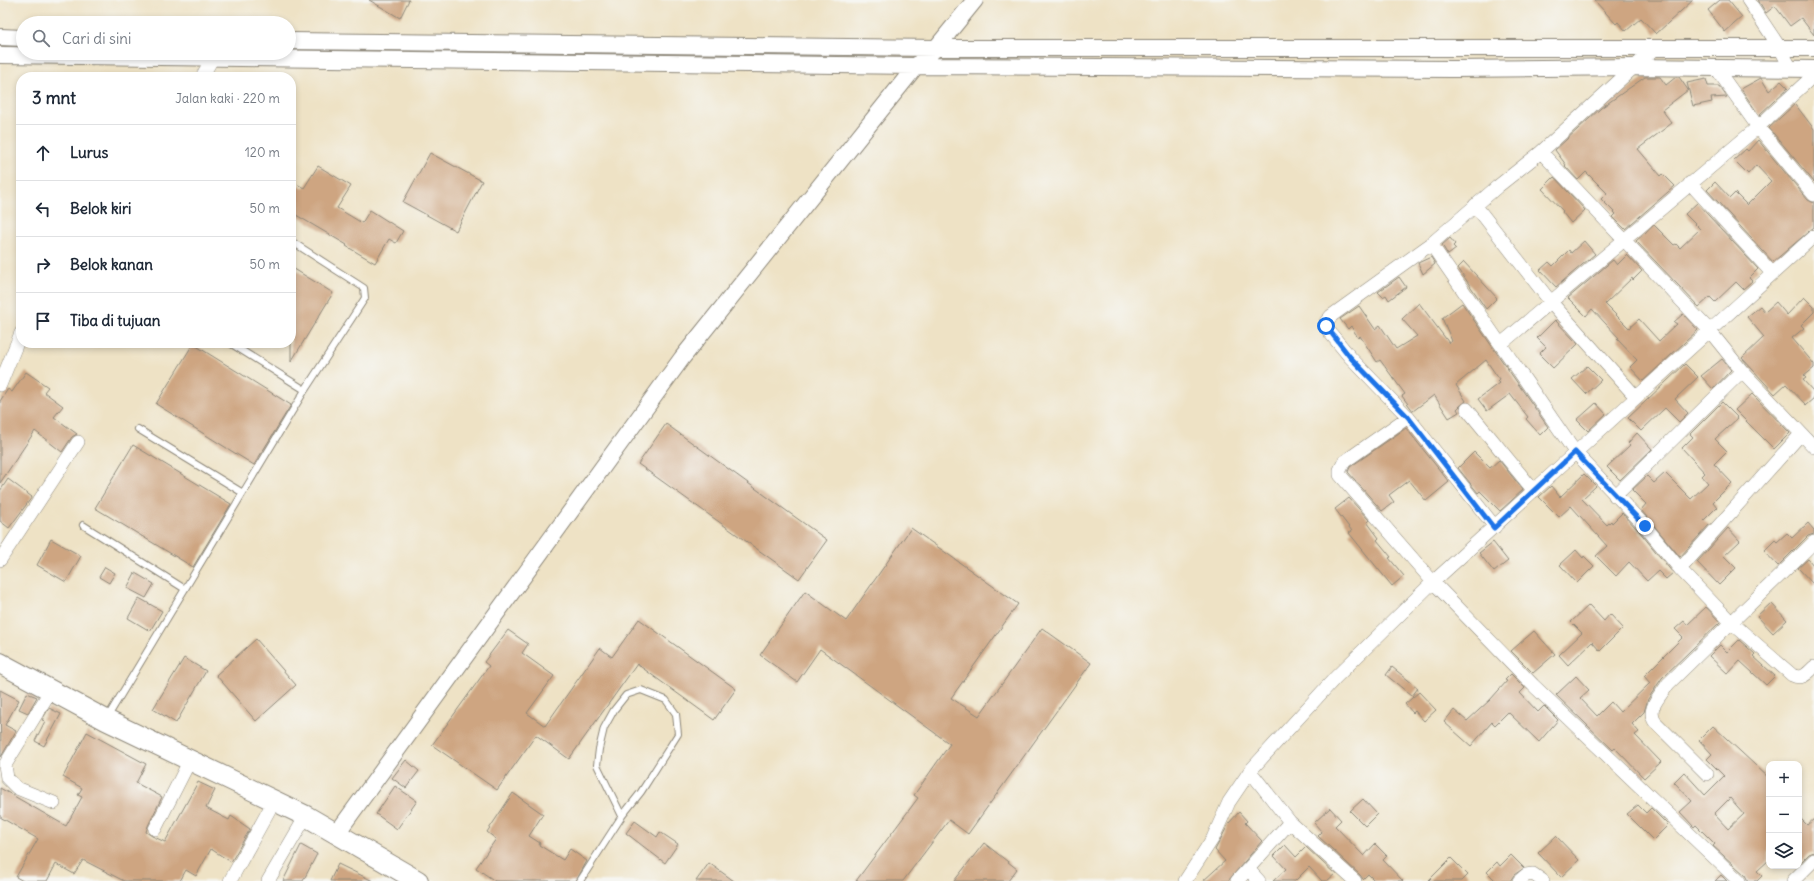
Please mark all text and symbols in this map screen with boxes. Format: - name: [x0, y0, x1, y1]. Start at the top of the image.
- search box: [16, 16, 296, 60]
- icon: search: [30, 27, 52, 49]
- text: Cari di sini: [62, 29, 131, 48]
- text: 3 mnt: [32, 87, 76, 109]
- text: Jalan kaki · 220 m: [175, 90, 280, 107]
- icon: ahead: [32, 142, 54, 164]
- text: Lurus: [70, 143, 108, 162]
- text: 120 m: [245, 144, 280, 161]
- icon: left: [32, 198, 54, 220]
- text: Belok kiri: [70, 199, 131, 218]
- text: 50 m: [249, 200, 280, 217]
- icon: right: [32, 254, 54, 276]
- text: Belok kanan: [70, 255, 153, 274]
- text: 50 m: [249, 256, 280, 273]
- icon: arrive: [32, 310, 54, 332]
- text: Tiba di tujuan: [70, 311, 160, 330]
- route start: [1317, 317, 1335, 335]
- route end: [1636, 517, 1654, 535]
- map controls: [1766, 761, 1802, 869]
- button: +: [1766, 761, 1802, 797]
- button: −: [1766, 797, 1802, 833]
- button: layers: [1766, 833, 1802, 869]

